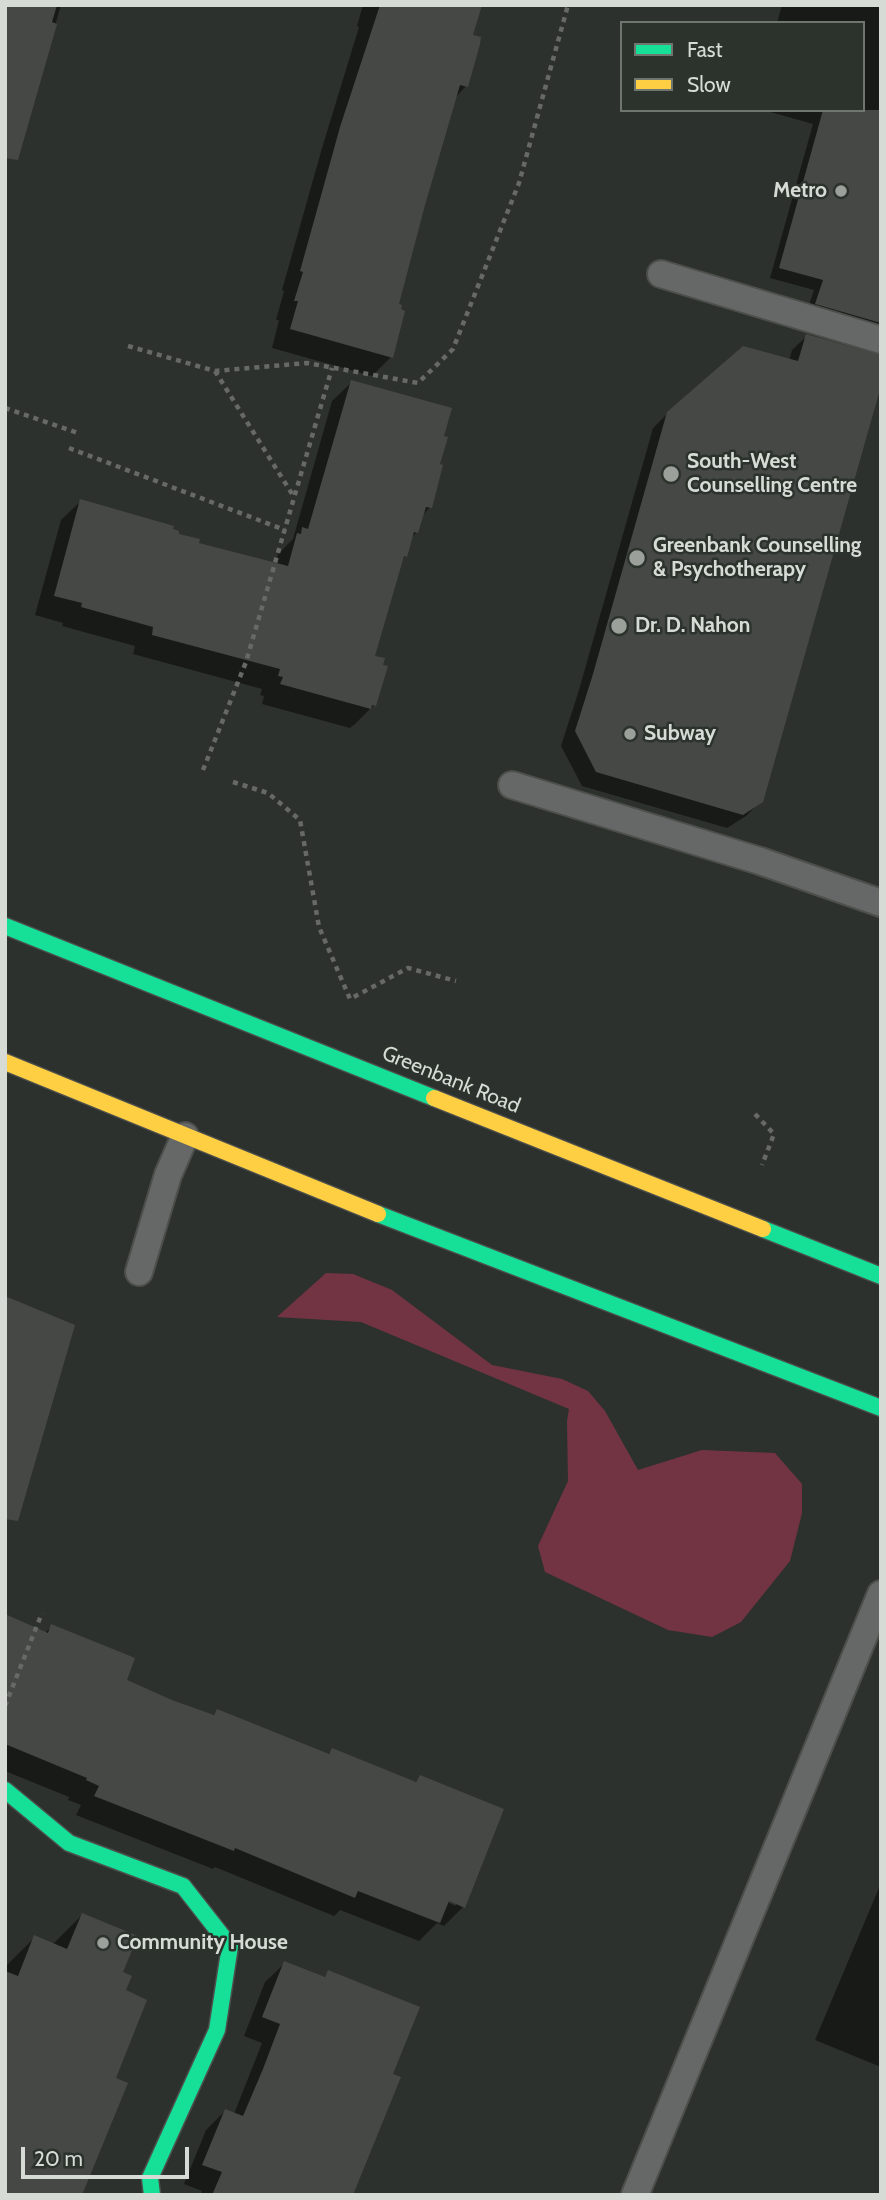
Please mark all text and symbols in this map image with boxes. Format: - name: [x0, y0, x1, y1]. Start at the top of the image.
- legend: [620, 21, 865, 112]
- text: Fast: [687, 37, 723, 62]
- text: Slow: [687, 72, 731, 97]
- place label: Metro: [773, 178, 827, 204]
- marker: Metro: [833, 183, 849, 199]
- place label: South-West Counselling Centre: [687, 449, 857, 499]
- marker: South-West Counselling Centre: [661, 464, 681, 484]
- place label: Greenbank Counselling & Psychotherapy: [653, 533, 861, 583]
- marker: Greenbank Counselling & Psychotherapy: [627, 548, 647, 568]
- place label: Dr. D. Nahon: [635, 613, 750, 639]
- marker: Dr. D. Nahon: [609, 616, 629, 636]
- place label: Subway: [644, 721, 716, 747]
- marker: Subway: [622, 726, 638, 742]
- street label: Greenbank Road: [378, 1041, 524, 1119]
- place label: Community House: [117, 1930, 288, 1956]
- marker: Community House: [95, 1935, 111, 1951]
- scale bar: [24, 2134, 192, 2178]
- text: 20 m: [34, 2146, 83, 2171]

